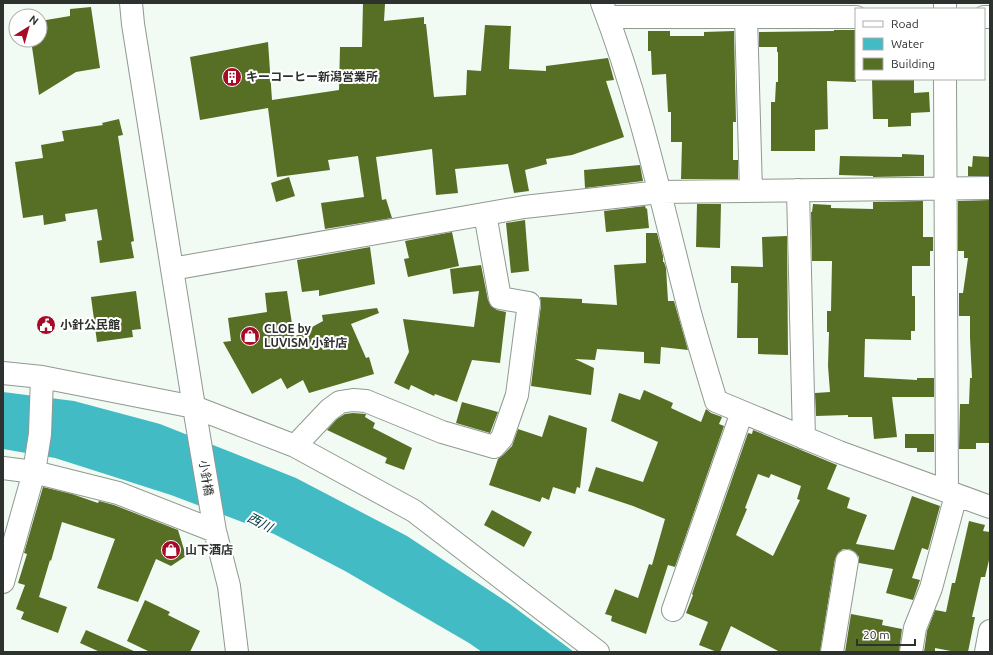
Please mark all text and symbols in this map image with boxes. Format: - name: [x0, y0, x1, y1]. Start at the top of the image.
- north arrow: [8, 8, 48, 48]
- legend: [855, 8, 985, 80]
- text: N: [27, 13, 41, 27]
- text: Road: [891, 17, 919, 30]
- text: Water: [891, 37, 924, 50]
- text: Building: [891, 57, 935, 70]
- building icon: キーコーヒー新潟営業所: [221, 66, 243, 88]
- place label: キーコーヒー新潟営業所: [246, 70, 378, 83]
- public building icon: 小針公民館: [35, 314, 57, 336]
- place label: 小針公民館: [60, 318, 120, 331]
- place label: CLOE by LUVISM 小針店: [264, 322, 347, 349]
- shop icon: CLOE by LUVISM 小針店: [239, 325, 261, 347]
- street label: 小針橋: [197, 459, 216, 497]
- water label: 西川: [245, 510, 277, 535]
- shop icon: 山下酒店: [160, 539, 182, 561]
- place label: 山下酒店: [185, 543, 233, 556]
- scale bar: [857, 621, 915, 647]
- text: 20 m: [863, 628, 890, 641]

